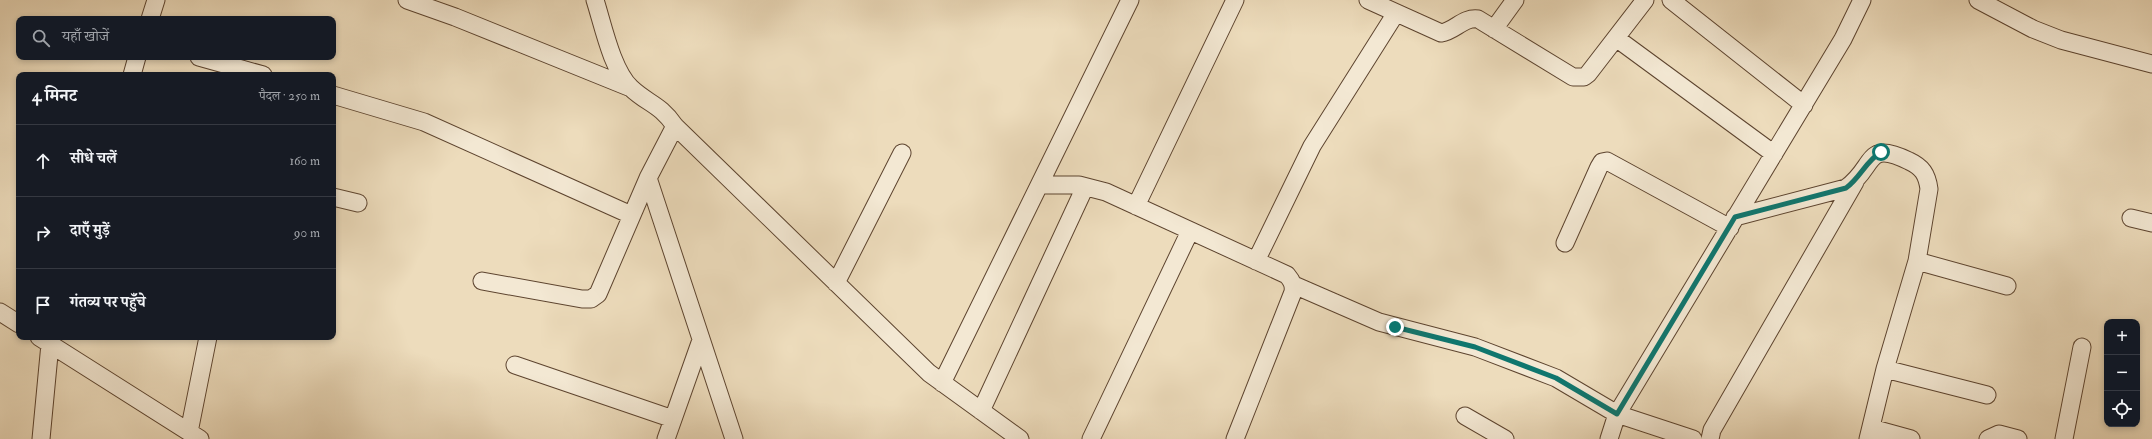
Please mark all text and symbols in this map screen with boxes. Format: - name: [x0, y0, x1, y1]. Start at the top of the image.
- search box: [16, 16, 336, 60]
- icon: search: [30, 27, 52, 49]
- text: यहाँ खोजें: [62, 27, 109, 46]
- text: 4 मिनट: [32, 85, 77, 106]
- text: पैदल · 250 m: [259, 88, 320, 104]
- route start: [1872, 143, 1890, 161]
- text: सीधे चलें: [70, 149, 117, 168]
- icon: ahead: [32, 150, 54, 172]
- text: 160 m: [289, 153, 320, 169]
- text: दाएँ मुड़ें: [70, 221, 110, 240]
- icon: right: [32, 222, 54, 244]
- text: 90 m: [294, 225, 320, 241]
- text: गंतव्य पर पहुँचे: [70, 293, 146, 312]
- icon: arrive: [32, 294, 54, 316]
- route end: [1386, 318, 1404, 336]
- map controls: [2104, 319, 2140, 427]
- button: +: [2104, 319, 2140, 355]
- button: −: [2104, 355, 2140, 391]
- button: locate: [2104, 391, 2140, 427]

